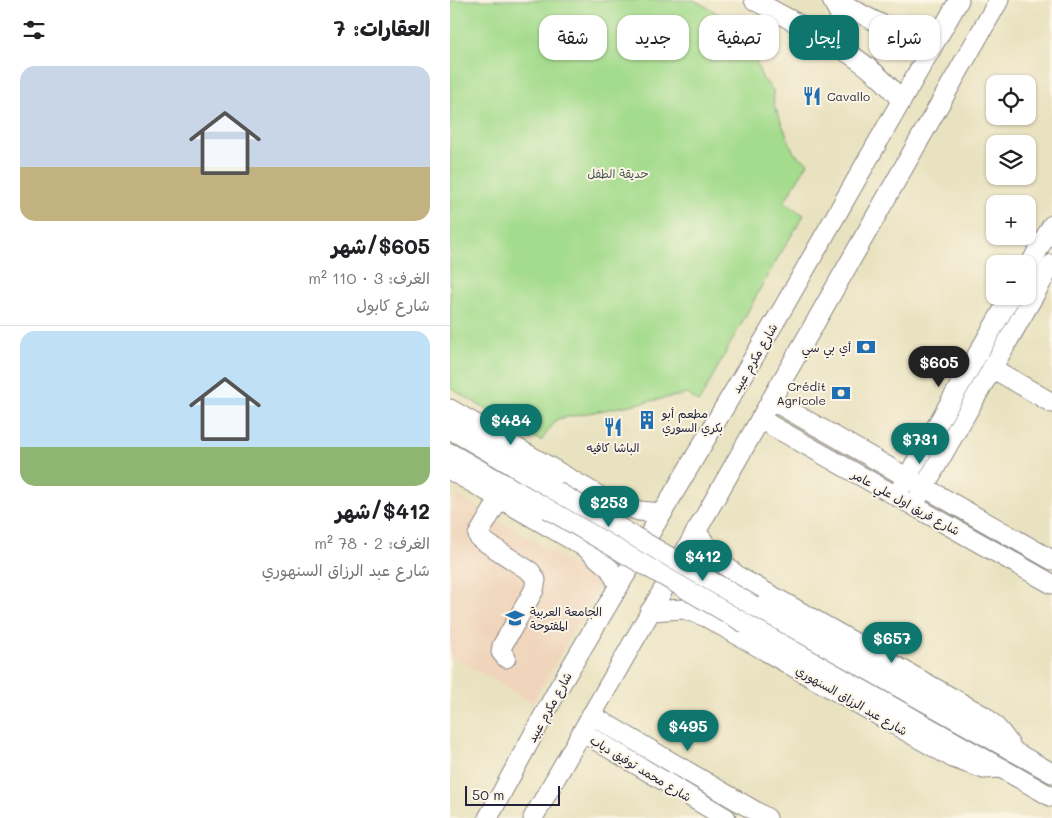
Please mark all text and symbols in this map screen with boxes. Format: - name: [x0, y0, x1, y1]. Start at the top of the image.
- text: العقارات: 7: [334, 14, 430, 41]
- chip: شقة: [539, 15, 607, 60]
- chip: جديد: [617, 15, 689, 60]
- chip: تصفية: [699, 15, 779, 60]
- chip: إيجار: [789, 15, 859, 60]
- chip: شراء: [869, 15, 940, 60]
- icon: filters: [20, 16, 48, 44]
- map controls: [986, 75, 1036, 305]
- button: locate: [986, 75, 1036, 125]
- restaurant icon: Cavallo: [801, 85, 823, 107]
- place label: Cavallo: [827, 88, 870, 104]
- icon: home: [180, 98, 270, 188]
- button: layers: [986, 135, 1036, 185]
- park label: حديقة الطفل: [587, 165, 649, 181]
- button: +: [986, 195, 1036, 245]
- text: $605/شهر: [331, 232, 430, 259]
- button: −: [986, 255, 1036, 305]
- text: الغرف: 3 · 110 m²: [308, 267, 430, 288]
- text: شارع كابول: [356, 294, 430, 315]
- street label: شارع مكرم عبيد: [728, 320, 782, 397]
- bank icon: أي بي سي: [855, 336, 877, 358]
- place label: أي بي سي: [802, 339, 851, 359]
- pin: $605: [909, 346, 969, 388]
- text: $605: [919, 351, 959, 372]
- icon: home: [180, 364, 270, 454]
- place label: Crédit Agricole: [776, 378, 826, 408]
- bank icon: Crédit Agricole: [830, 382, 852, 404]
- pin: $484: [481, 404, 541, 446]
- place label: مطعم أبو بكري السوري: [661, 405, 723, 437]
- text: $484: [491, 409, 531, 430]
- building icon: مطعم أبو بكري السوري: [636, 409, 658, 431]
- restaurant icon: الباشا كافيه: [602, 416, 624, 438]
- pin: $731: [890, 422, 950, 465]
- text: $731: [902, 428, 938, 449]
- place label: الباشا كافيه: [587, 439, 640, 456]
- street label: شارع فريق اول علي عامر: [846, 465, 963, 542]
- pin: $253: [579, 486, 639, 528]
- text: $253: [590, 491, 628, 512]
- text: $412/شهر: [335, 497, 430, 524]
- text: الغرف: 2 · 78 m²: [314, 532, 430, 553]
- pin: $412: [673, 540, 733, 582]
- text: $412: [685, 545, 721, 566]
- text: شارع عبد الرزاق السنهوري: [262, 559, 430, 580]
- place label: الجامعة العربية المفتوحة: [530, 603, 602, 633]
- school or university icon: الجامعة العربية المفتوحة: [504, 607, 526, 629]
- pin: $657: [862, 622, 922, 664]
- text: $657: [873, 627, 911, 648]
- street label: شارع عبد الرزاق السنهوري: [792, 662, 911, 740]
- street label: شارع مكرم عبيد: [523, 669, 577, 746]
- pin: $495: [658, 710, 718, 752]
- text: $495: [669, 715, 708, 736]
- street label: شارع محمد توفيق دياب: [586, 731, 695, 806]
- scale bar: [465, 783, 560, 806]
- text: 50 m: [472, 785, 504, 804]

